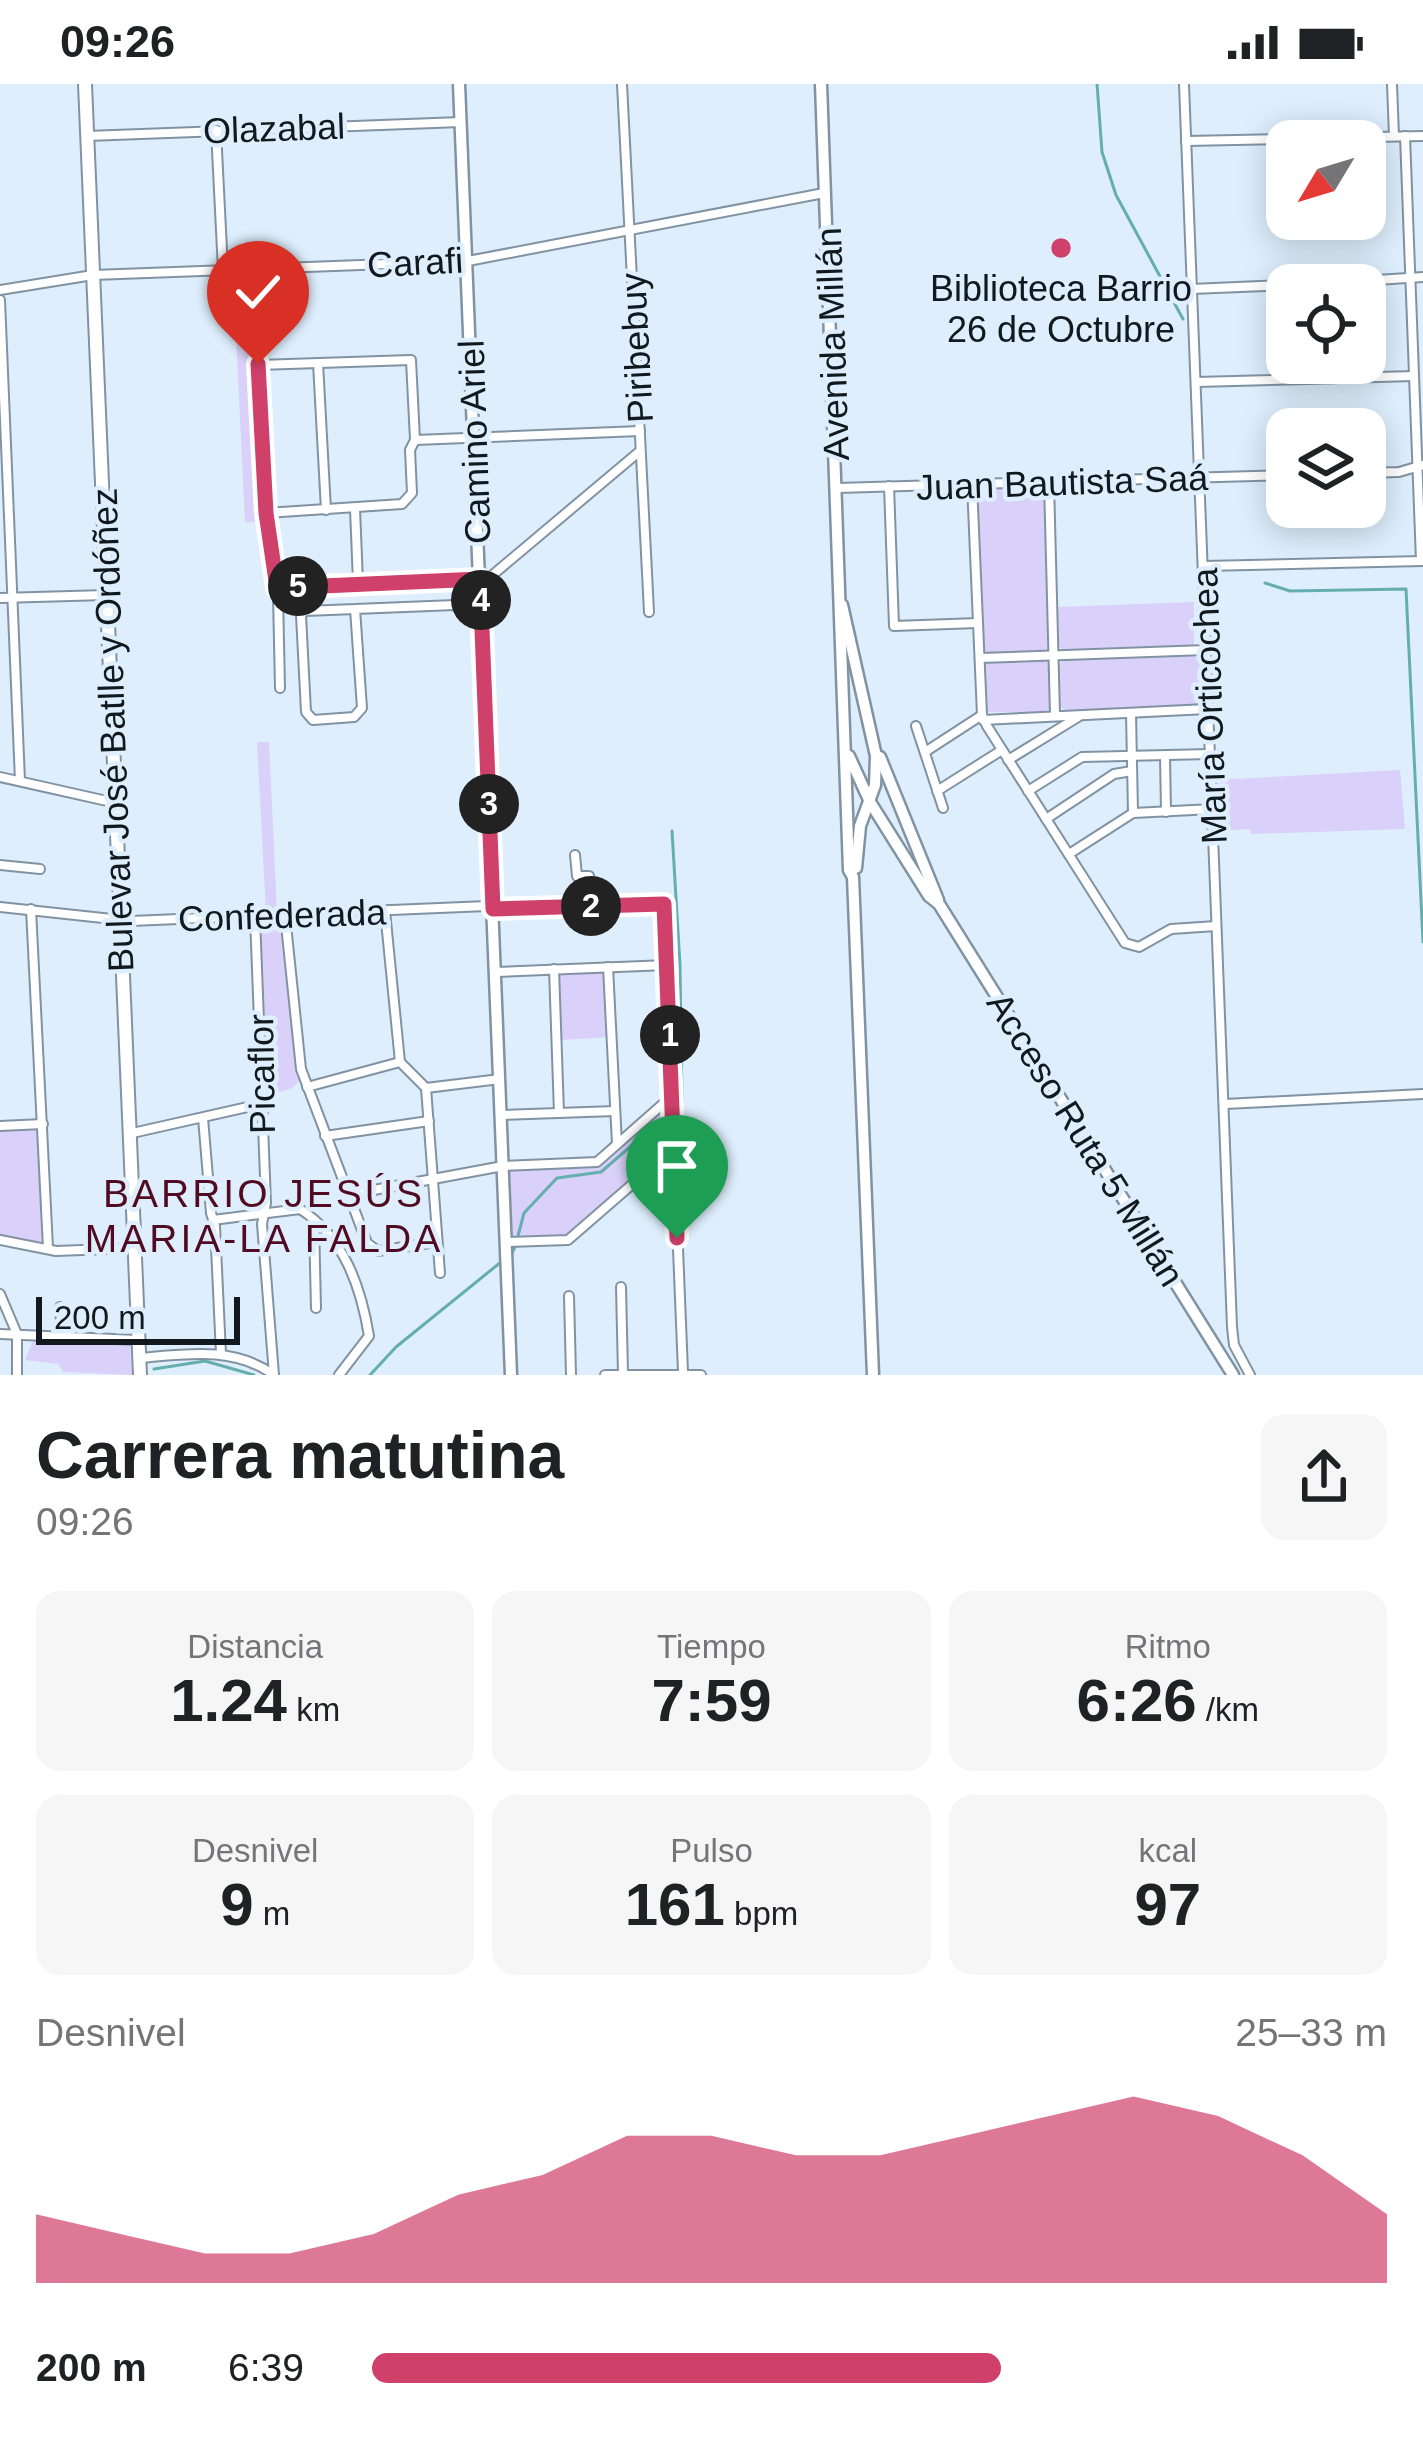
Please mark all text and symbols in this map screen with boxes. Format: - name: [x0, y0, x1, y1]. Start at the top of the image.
- text: 09:26: [60, 16, 175, 67]
- street label: Olazabal: [202, 106, 346, 151]
- north arrow: [1266, 120, 1386, 240]
- map controls: [1266, 120, 1386, 528]
- street label: Avenida Millán: [808, 227, 857, 461]
- marker: Biblioteca Barrio 26 de Octubre: [1048, 235, 1074, 261]
- street label: Carafi: [366, 240, 464, 285]
- pin: [207, 241, 309, 364]
- icon: check: [225, 259, 291, 325]
- button: locate: [1266, 264, 1386, 384]
- place label: Biblioteca Barrio 26 de Octubre: [930, 268, 1192, 350]
- street label: Piribebuy: [612, 272, 661, 424]
- street label: Camino Ariel: [450, 339, 499, 545]
- button: layers: [1266, 408, 1386, 528]
- street label: Juan Bautista Saá: [915, 457, 1210, 508]
- street label: Bulevar José Batlle y Ordóñez: [84, 487, 141, 973]
- pin: 5: [268, 556, 328, 616]
- street label: María Orticochea: [1184, 566, 1235, 845]
- text: 5: [289, 567, 307, 604]
- pin: 4: [451, 570, 511, 630]
- text: 4: [472, 581, 490, 618]
- pin: 3: [459, 774, 519, 834]
- text: 3: [480, 785, 498, 822]
- pin: 2: [561, 876, 621, 936]
- text: 2: [582, 887, 600, 924]
- street label: Confederada: [177, 891, 388, 940]
- street label: Acceso Ruta 5 Millán: [979, 985, 1193, 1294]
- pin: 1: [640, 1005, 700, 1065]
- street label: Picaflor: [240, 1014, 283, 1134]
- text: 1: [661, 1016, 679, 1053]
- pin: [626, 1115, 728, 1238]
- icon: arrive: [644, 1133, 710, 1199]
- district label: BARRIO JESÚS MARIA-LA FALDA: [85, 1172, 443, 1260]
- scale bar: [36, 1291, 240, 1344]
- text: 200 m: [54, 1299, 146, 1336]
- button: share: [1261, 1414, 1387, 1540]
- text: Carrera matutina: [36, 1418, 564, 1492]
- text: 09:26: [36, 1500, 134, 1543]
- text: Distancia: [187, 1628, 323, 1665]
- text: Tiempo: [657, 1628, 766, 1665]
- text: Ritmo: [1125, 1628, 1211, 1665]
- text: 1.24: [170, 1667, 287, 1734]
- text: 7:59: [651, 1667, 772, 1734]
- text: 6:26: [1077, 1667, 1197, 1734]
- text: km: [287, 1691, 340, 1728]
- text: /km: [1197, 1691, 1259, 1728]
- text: Desnivel: [192, 1832, 318, 1869]
- text: Pulso: [670, 1832, 753, 1869]
- text: kcal: [1138, 1832, 1197, 1869]
- text: 9: [220, 1871, 254, 1938]
- text: 161: [625, 1871, 725, 1938]
- text: 97: [1134, 1871, 1201, 1938]
- text: m: [254, 1895, 290, 1932]
- text: bpm: [725, 1895, 798, 1932]
- text: Desnivel: [36, 2011, 186, 2054]
- text: 25–33 m: [1235, 2011, 1387, 2054]
- text: 200 m: [36, 2346, 147, 2389]
- text: 6:39: [228, 2346, 304, 2389]

